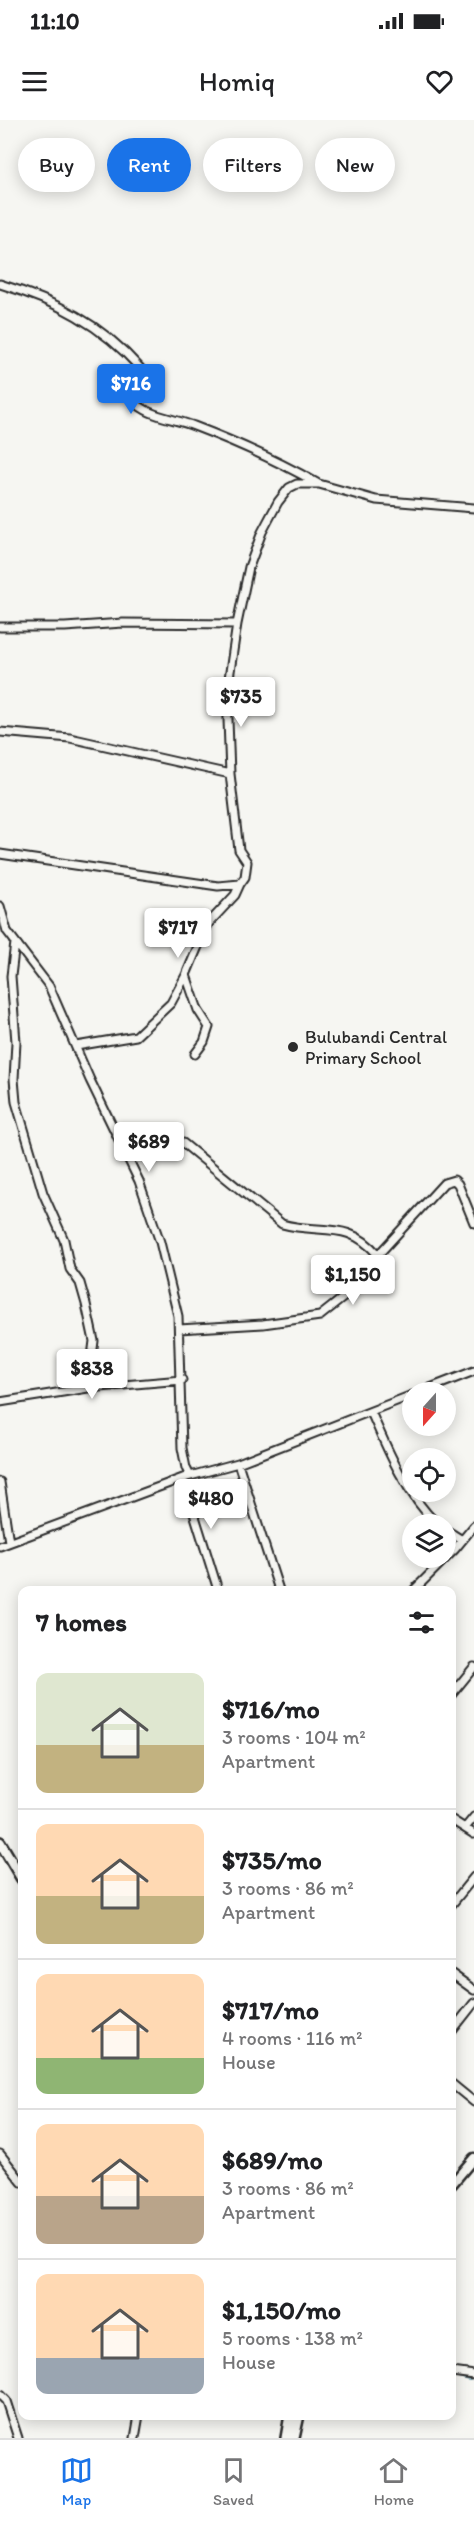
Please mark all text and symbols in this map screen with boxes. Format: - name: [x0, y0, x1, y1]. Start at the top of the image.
- text: 11:10: [30, 8, 80, 35]
- icon: menu: [18, 65, 51, 98]
- text: Homiq: [199, 65, 275, 98]
- icon: heart: [423, 65, 456, 98]
- chip: Buy: [18, 138, 95, 192]
- chip: Rent: [107, 138, 191, 192]
- chip: Filters: [203, 138, 303, 192]
- chip: New: [315, 138, 395, 192]
- pin: $716: [95, 364, 167, 415]
- text: $716: [111, 371, 151, 395]
- pin: $735: [205, 677, 277, 728]
- text: $735: [220, 684, 262, 708]
- pin: $717: [142, 908, 214, 959]
- text: $717: [158, 915, 198, 939]
- place label: Bulubandi Central Primary School: [305, 1026, 447, 1069]
- marker: Bulubandi Central Primary School: [286, 1040, 300, 1054]
- pin: $689: [113, 1122, 185, 1173]
- text: $689: [128, 1129, 170, 1153]
- pin: $1,150: [304, 1255, 402, 1306]
- text: $1,150: [325, 1262, 381, 1286]
- pin: $838: [56, 1349, 128, 1400]
- text: $838: [71, 1356, 113, 1380]
- north arrow: [402, 1382, 456, 1436]
- map controls: [402, 1382, 456, 1568]
- button: locate: [402, 1448, 456, 1502]
- pin: $480: [175, 1479, 247, 1530]
- text: $480: [188, 1486, 234, 1510]
- button: layers: [402, 1514, 456, 1568]
- text: 7 homes: [36, 1606, 127, 1638]
- icon: filters: [405, 1606, 438, 1639]
- text: $716/mo: [222, 1693, 320, 1725]
- icon: home: [84, 1697, 156, 1769]
- text: 3 rooms · 104 m²: [222, 1725, 366, 1749]
- text: Apartment: [222, 1749, 315, 1773]
- text: $735/mo: [222, 1844, 322, 1876]
- icon: home: [84, 1848, 156, 1920]
- text: 3 rooms · 86 m²: [222, 1876, 354, 1900]
- text: Apartment: [222, 1900, 315, 1924]
- text: $717/mo: [222, 1994, 319, 2026]
- icon: home: [84, 1998, 156, 2070]
- text: 4 rooms · 116 m²: [222, 2026, 362, 2050]
- text: House: [222, 2050, 276, 2074]
- text: $689/mo: [222, 2144, 323, 2176]
- icon: home: [84, 2148, 156, 2220]
- text: 3 rooms · 86 m²: [222, 2176, 354, 2200]
- text: Apartment: [222, 2200, 315, 2224]
- text: $1,150/mo: [222, 2294, 341, 2326]
- icon: home: [84, 2298, 156, 2370]
- text: 5 rooms · 138 m²: [222, 2326, 363, 2350]
- text: House: [222, 2350, 276, 2374]
- tab: Map: [60, 2454, 93, 2509]
- tab: Saved: [213, 2454, 254, 2509]
- tab: Home: [374, 2454, 414, 2509]

